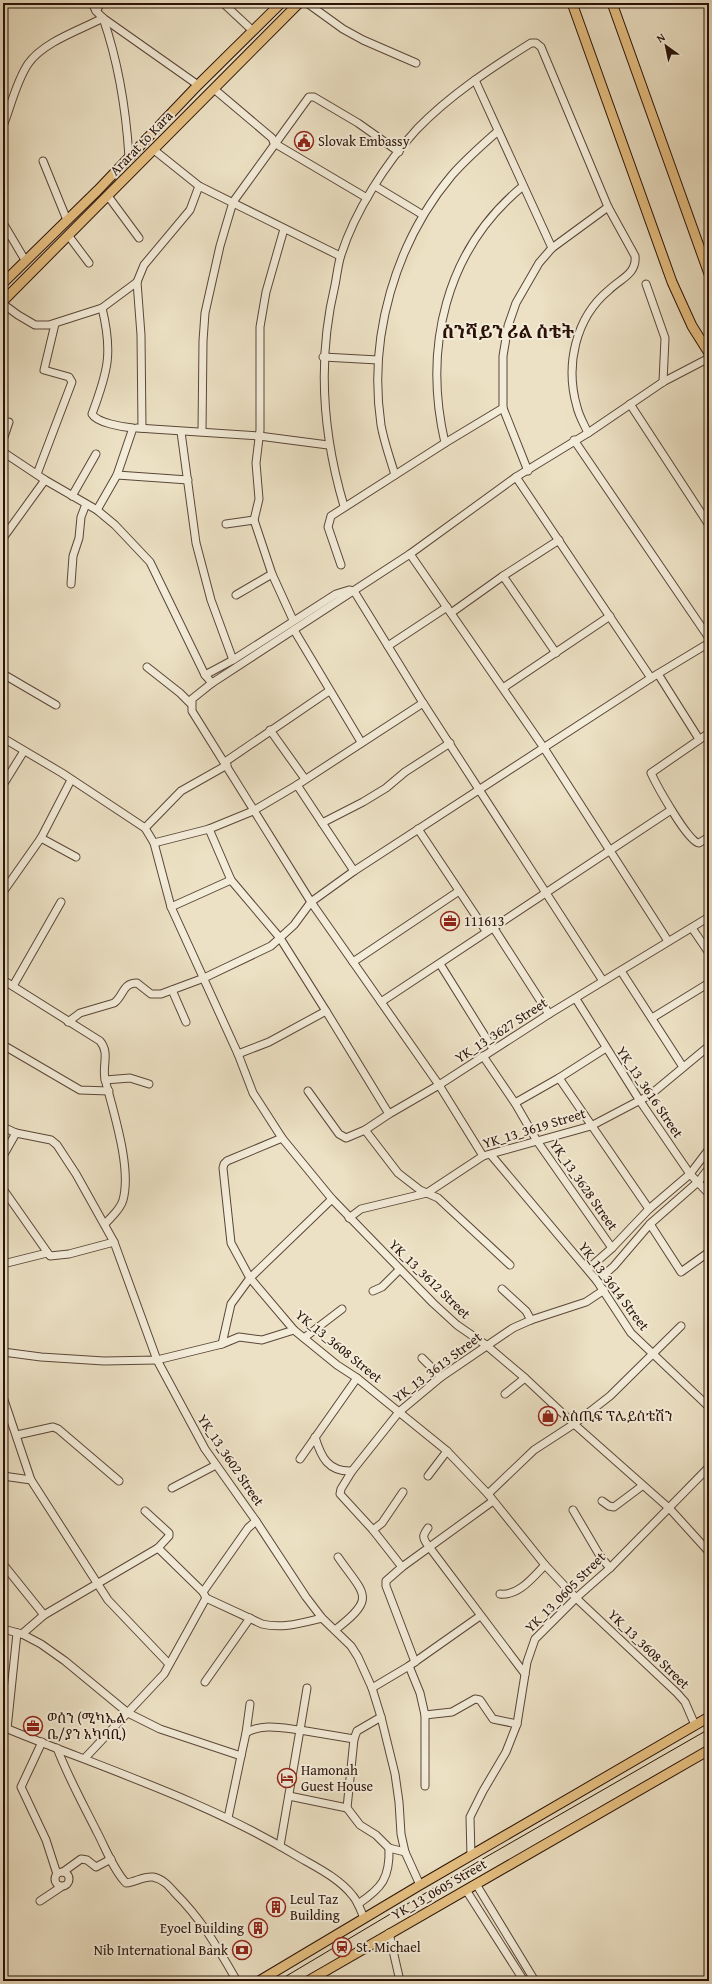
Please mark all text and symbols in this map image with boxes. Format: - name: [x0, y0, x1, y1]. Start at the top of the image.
- north arrow: [646, 26, 686, 66]
- text: N: [653, 29, 669, 46]
- street label: Ararat to Kara: [105, 106, 177, 180]
- public building icon: Slovak Embassy: [293, 130, 315, 152]
- place label: Slovak Embassy: [318, 131, 410, 151]
- district label: ስንሻይን ሪል ስቴት: [442, 318, 575, 345]
- office icon: 111613: [439, 910, 461, 932]
- place label: 111613: [464, 911, 504, 931]
- street label: YK_13_3627 Street: [451, 993, 551, 1067]
- street label: YK_13_3616 Street: [612, 1042, 688, 1142]
- street label: YK_13_3619 Street: [480, 1103, 588, 1153]
- street label: YK_13_3628 Street: [545, 1136, 623, 1234]
- street label: YK_13_3612 Street: [385, 1235, 475, 1323]
- street label: YK_13_3614 Street: [574, 1237, 654, 1335]
- street label: YK_13_3608 Street: [291, 1305, 387, 1387]
- street label: YK_13_3613 Street: [388, 1327, 486, 1407]
- shop icon: እስጢፍ ፕሌይስቴሽን: [537, 1405, 559, 1427]
- place label: እስጢፍ ፕሌይስቴሽን: [562, 1406, 673, 1426]
- street label: YK_13_3602 Street: [193, 1410, 269, 1510]
- street label: YK_13_0605 Street: [520, 1547, 610, 1637]
- street label: YK_13_3608 Street: [604, 1605, 694, 1693]
- place label: ወሰን (ሚካኤል ቤ/ያን አካባቢ): [47, 1708, 126, 1744]
- office icon: ወሰን (ሚካኤል ቤ/ያን አካባቢ): [22, 1715, 44, 1737]
- place label: Hamonah Guest House: [301, 1760, 374, 1796]
- hotel icon: Hamonah Guest House: [276, 1767, 298, 1789]
- street label: YK_13_0605 Street: [388, 1854, 490, 1924]
- place label: Leul Taz Building: [290, 1889, 340, 1925]
- building icon: Leul Taz Building: [265, 1896, 287, 1918]
- building icon: Eyoel Building: [247, 1917, 269, 1939]
- place label: Eyoel Building: [160, 1918, 244, 1938]
- station icon: St. Michael: [331, 1936, 353, 1958]
- place label: St. Michael: [356, 1937, 421, 1957]
- bank icon: Nib International Bank: [231, 1939, 253, 1961]
- place label: Nib International Bank: [94, 1940, 229, 1960]

